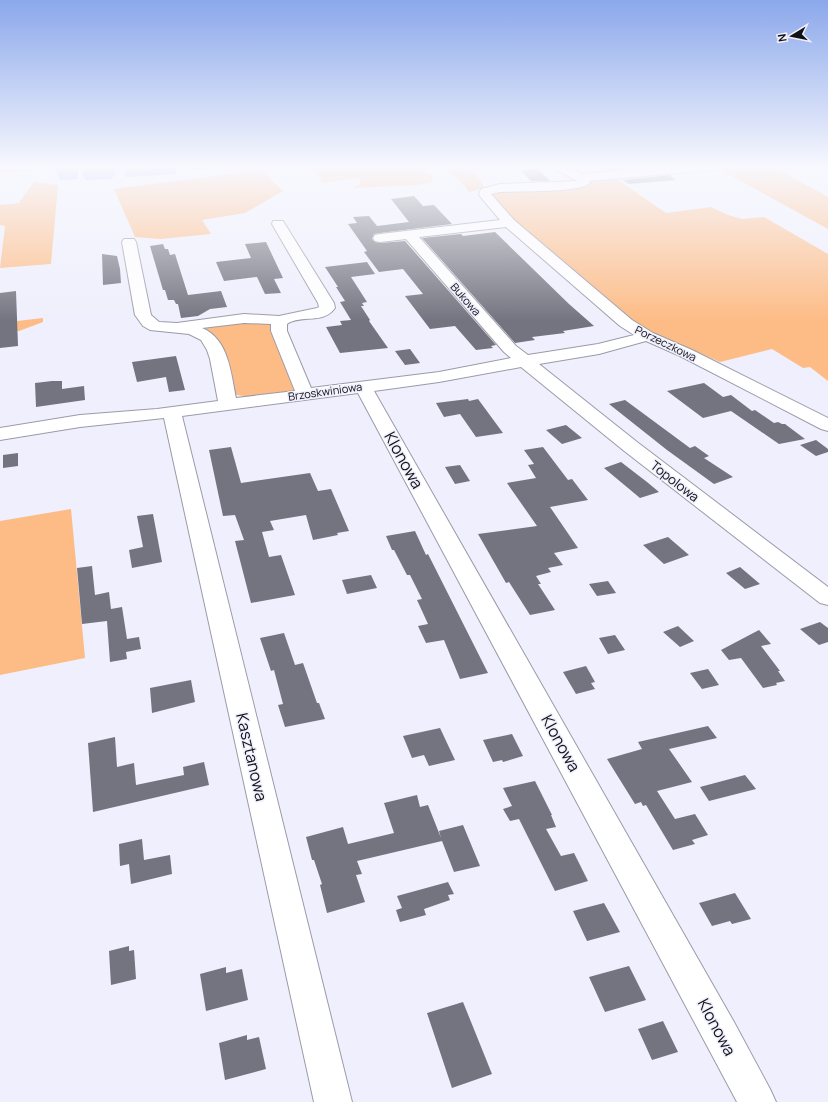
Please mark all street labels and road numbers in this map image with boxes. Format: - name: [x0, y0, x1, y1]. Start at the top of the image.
- street label: Bukowa: [448, 279, 484, 319]
- street label: Porzeczkowa: [633, 322, 699, 364]
- street label: Brzoskwiniowa: [287, 378, 363, 404]
- street label: Klonowa: [379, 428, 429, 492]
- street label: Topolowa: [647, 456, 703, 506]
- street label: Kasztanowa: [231, 711, 273, 803]
- street label: Klonowa: [536, 711, 586, 775]
- street label: Klonowa: [693, 994, 741, 1060]

